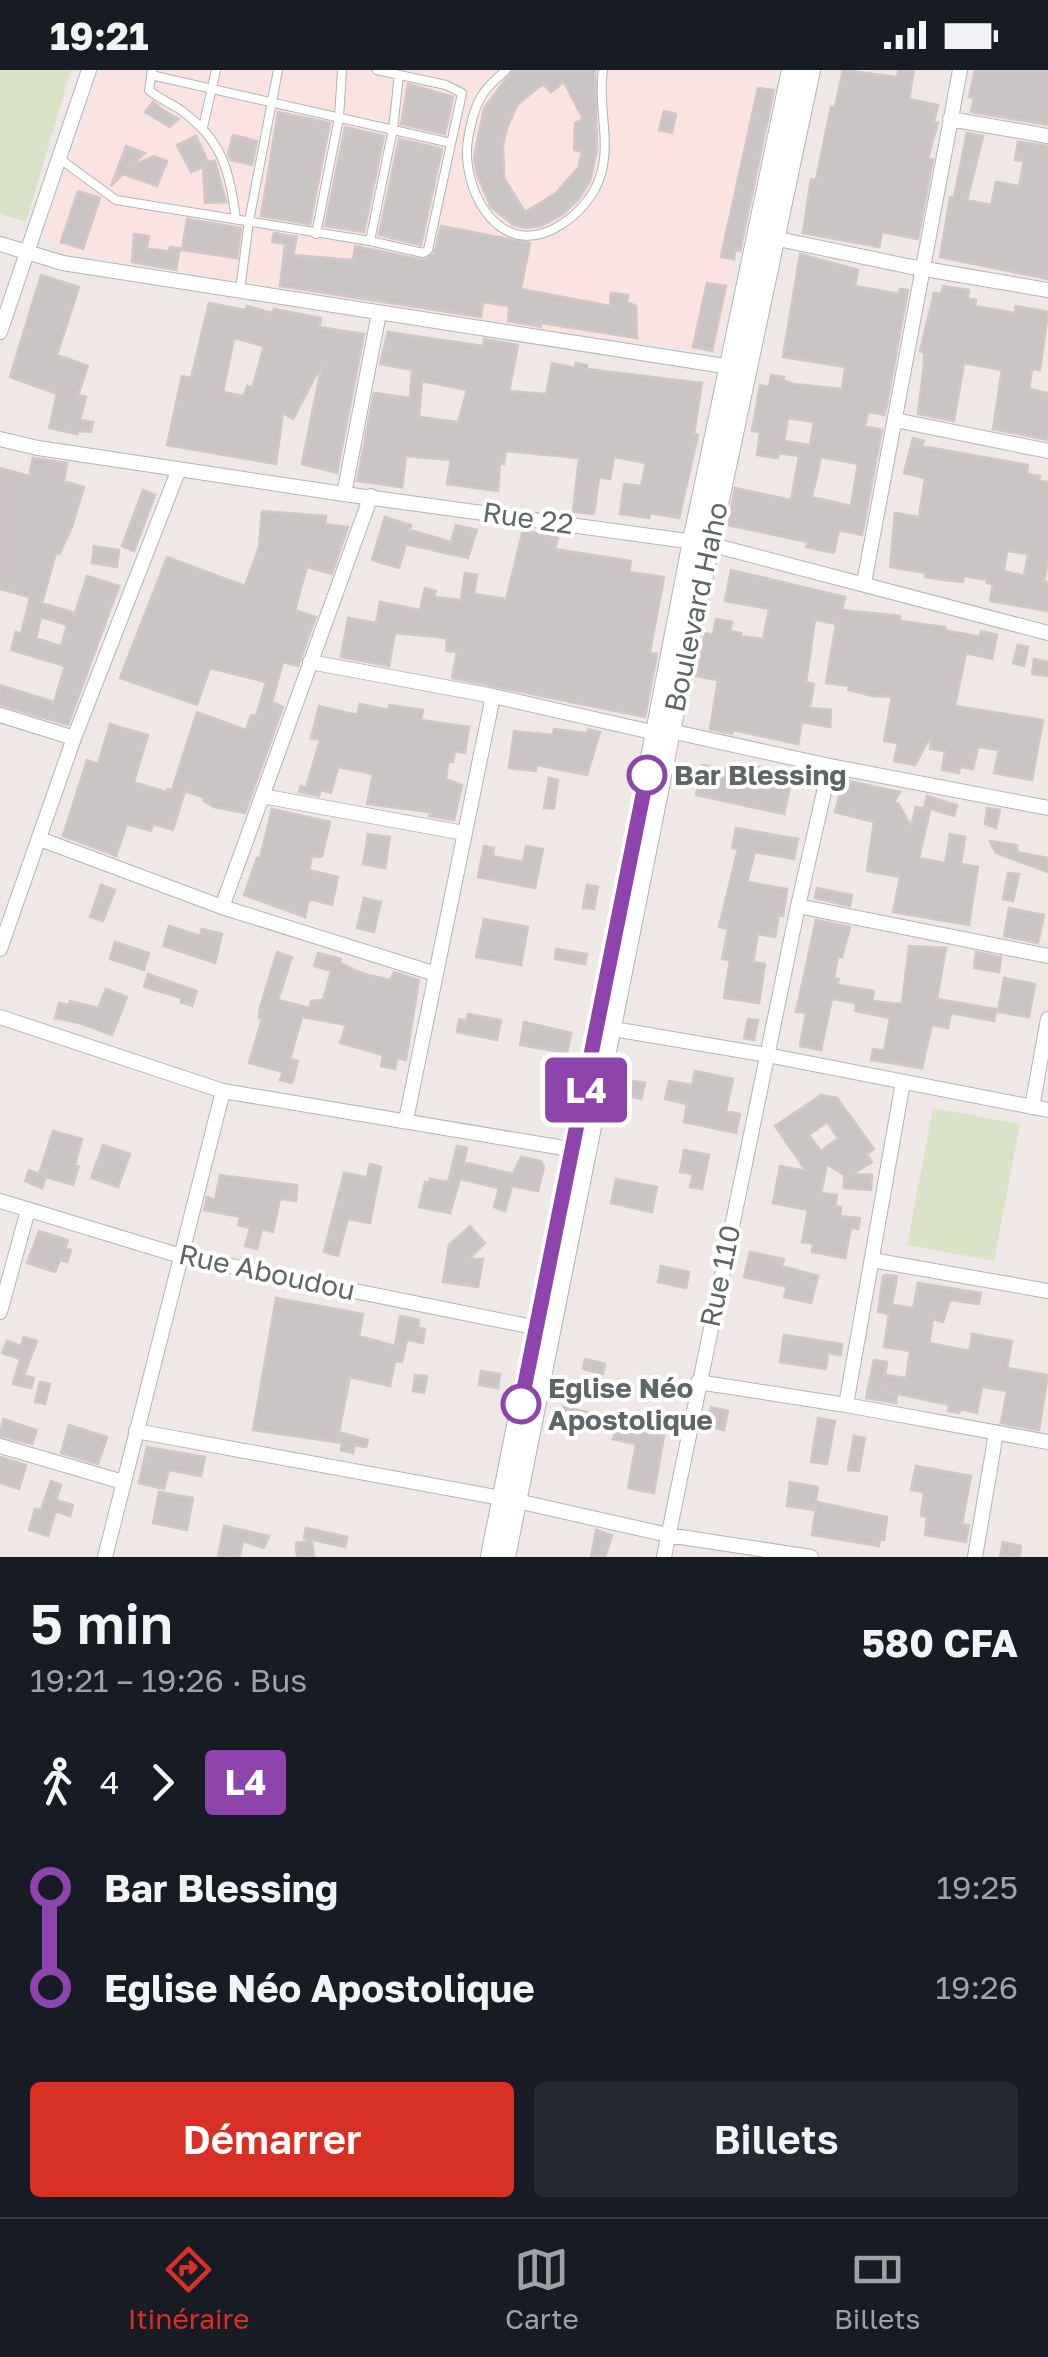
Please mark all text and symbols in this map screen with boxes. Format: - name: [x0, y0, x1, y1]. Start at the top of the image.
- text: 19:21: [50, 13, 149, 58]
- street label: Rue 22: [481, 495, 575, 540]
- street label: Boulevard Haho: [657, 499, 734, 715]
- marker: Bar Blessing: [628, 756, 666, 794]
- place label: Bar Blessing: [674, 758, 847, 791]
- line badge: L4: [541, 1058, 631, 1122]
- text: L4: [565, 1069, 607, 1111]
- street label: Rue 110: [693, 1222, 746, 1330]
- street label: Rue Aboudou: [176, 1237, 358, 1306]
- place label: Eglise Néo Apostolique: [548, 1371, 713, 1436]
- marker: Eglise Néo Apostolique: [502, 1385, 540, 1423]
- text: 5 min: [30, 1590, 173, 1656]
- text: 580 CFA: [862, 1620, 1018, 1665]
- text: 19:21 – 19:26 · Bus: [30, 1661, 307, 1699]
- icon: walk: [30, 1755, 85, 1810]
- icon: forward: [135, 1755, 190, 1810]
- text: L4: [225, 1761, 266, 1803]
- text: 4: [100, 1763, 120, 1801]
- text: Bar Blessing: [104, 1865, 338, 1910]
- text: 19:25: [936, 1868, 1018, 1906]
- text: Eglise Néo Apostolique: [104, 1965, 535, 2010]
- text: 19:26: [936, 1968, 1018, 2006]
- button: Démarrer: [30, 2082, 514, 2197]
- button: Billets: [534, 2082, 1018, 2197]
- tab: Itinéraire: [128, 2242, 250, 2335]
- tab: Carte: [505, 2242, 579, 2335]
- tab: Billets: [834, 2242, 920, 2335]

